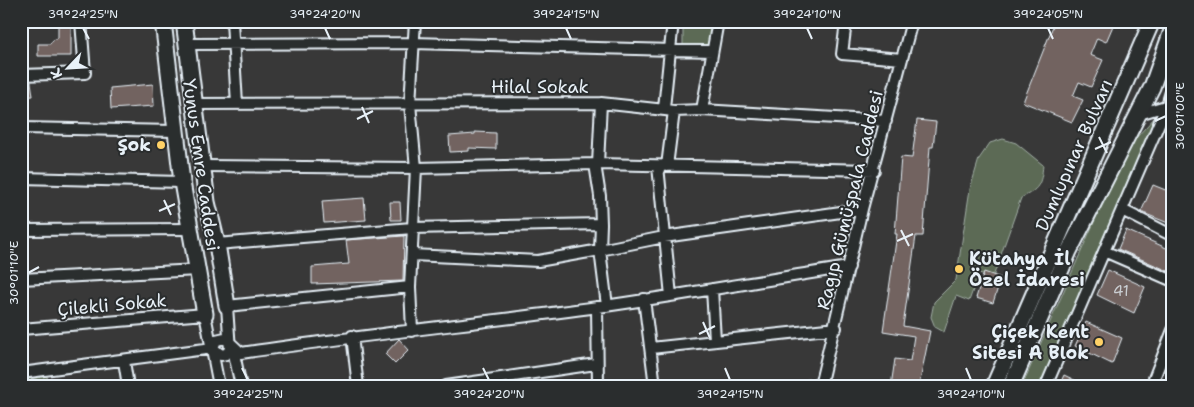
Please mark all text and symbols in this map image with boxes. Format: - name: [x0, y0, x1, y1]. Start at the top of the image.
- text: 39°24'25"N: [48, 6, 118, 22]
- text: 39°24'20"N: [289, 6, 361, 22]
- text: 39°24'15"N: [532, 6, 600, 22]
- text: 39°24'10"N: [773, 6, 841, 22]
- text: 39°24'05"N: [1013, 6, 1083, 22]
- north arrow: [42, 42, 92, 92]
- text: K: [46, 65, 66, 82]
- street label: Hilal Sokak: [491, 75, 589, 99]
- street label: Dumlupınar Bulvarı: [1030, 75, 1118, 235]
- street label: Yunus Emre Caddesi: [177, 77, 225, 253]
- text: 30°01'00"E: [1172, 82, 1188, 150]
- street label: Ragıp Gümüşpala Caddesi: [811, 88, 889, 312]
- place label: Şok: [117, 133, 151, 157]
- marker: Şok: [155, 139, 167, 151]
- text: 30°01'10"E: [6, 241, 22, 305]
- place label: Kütahya İl Özel İdaresi: [969, 247, 1085, 292]
- marker: Kütahya İl Özel İdaresi: [953, 263, 965, 275]
- house number: 41: [1113, 281, 1129, 301]
- street label: Çilekli Sokak: [56, 288, 168, 322]
- place label: Çiçek Kent Sitesi A Blok: [972, 320, 1089, 365]
- marker: Çiçek Kent Sitesi A Blok: [1093, 336, 1105, 348]
- text: 39°24'25"N: [213, 386, 283, 402]
- text: 39°24'20"N: [453, 386, 525, 402]
- text: 39°24'15"N: [696, 386, 764, 402]
- text: 39°24'10"N: [937, 386, 1005, 402]

